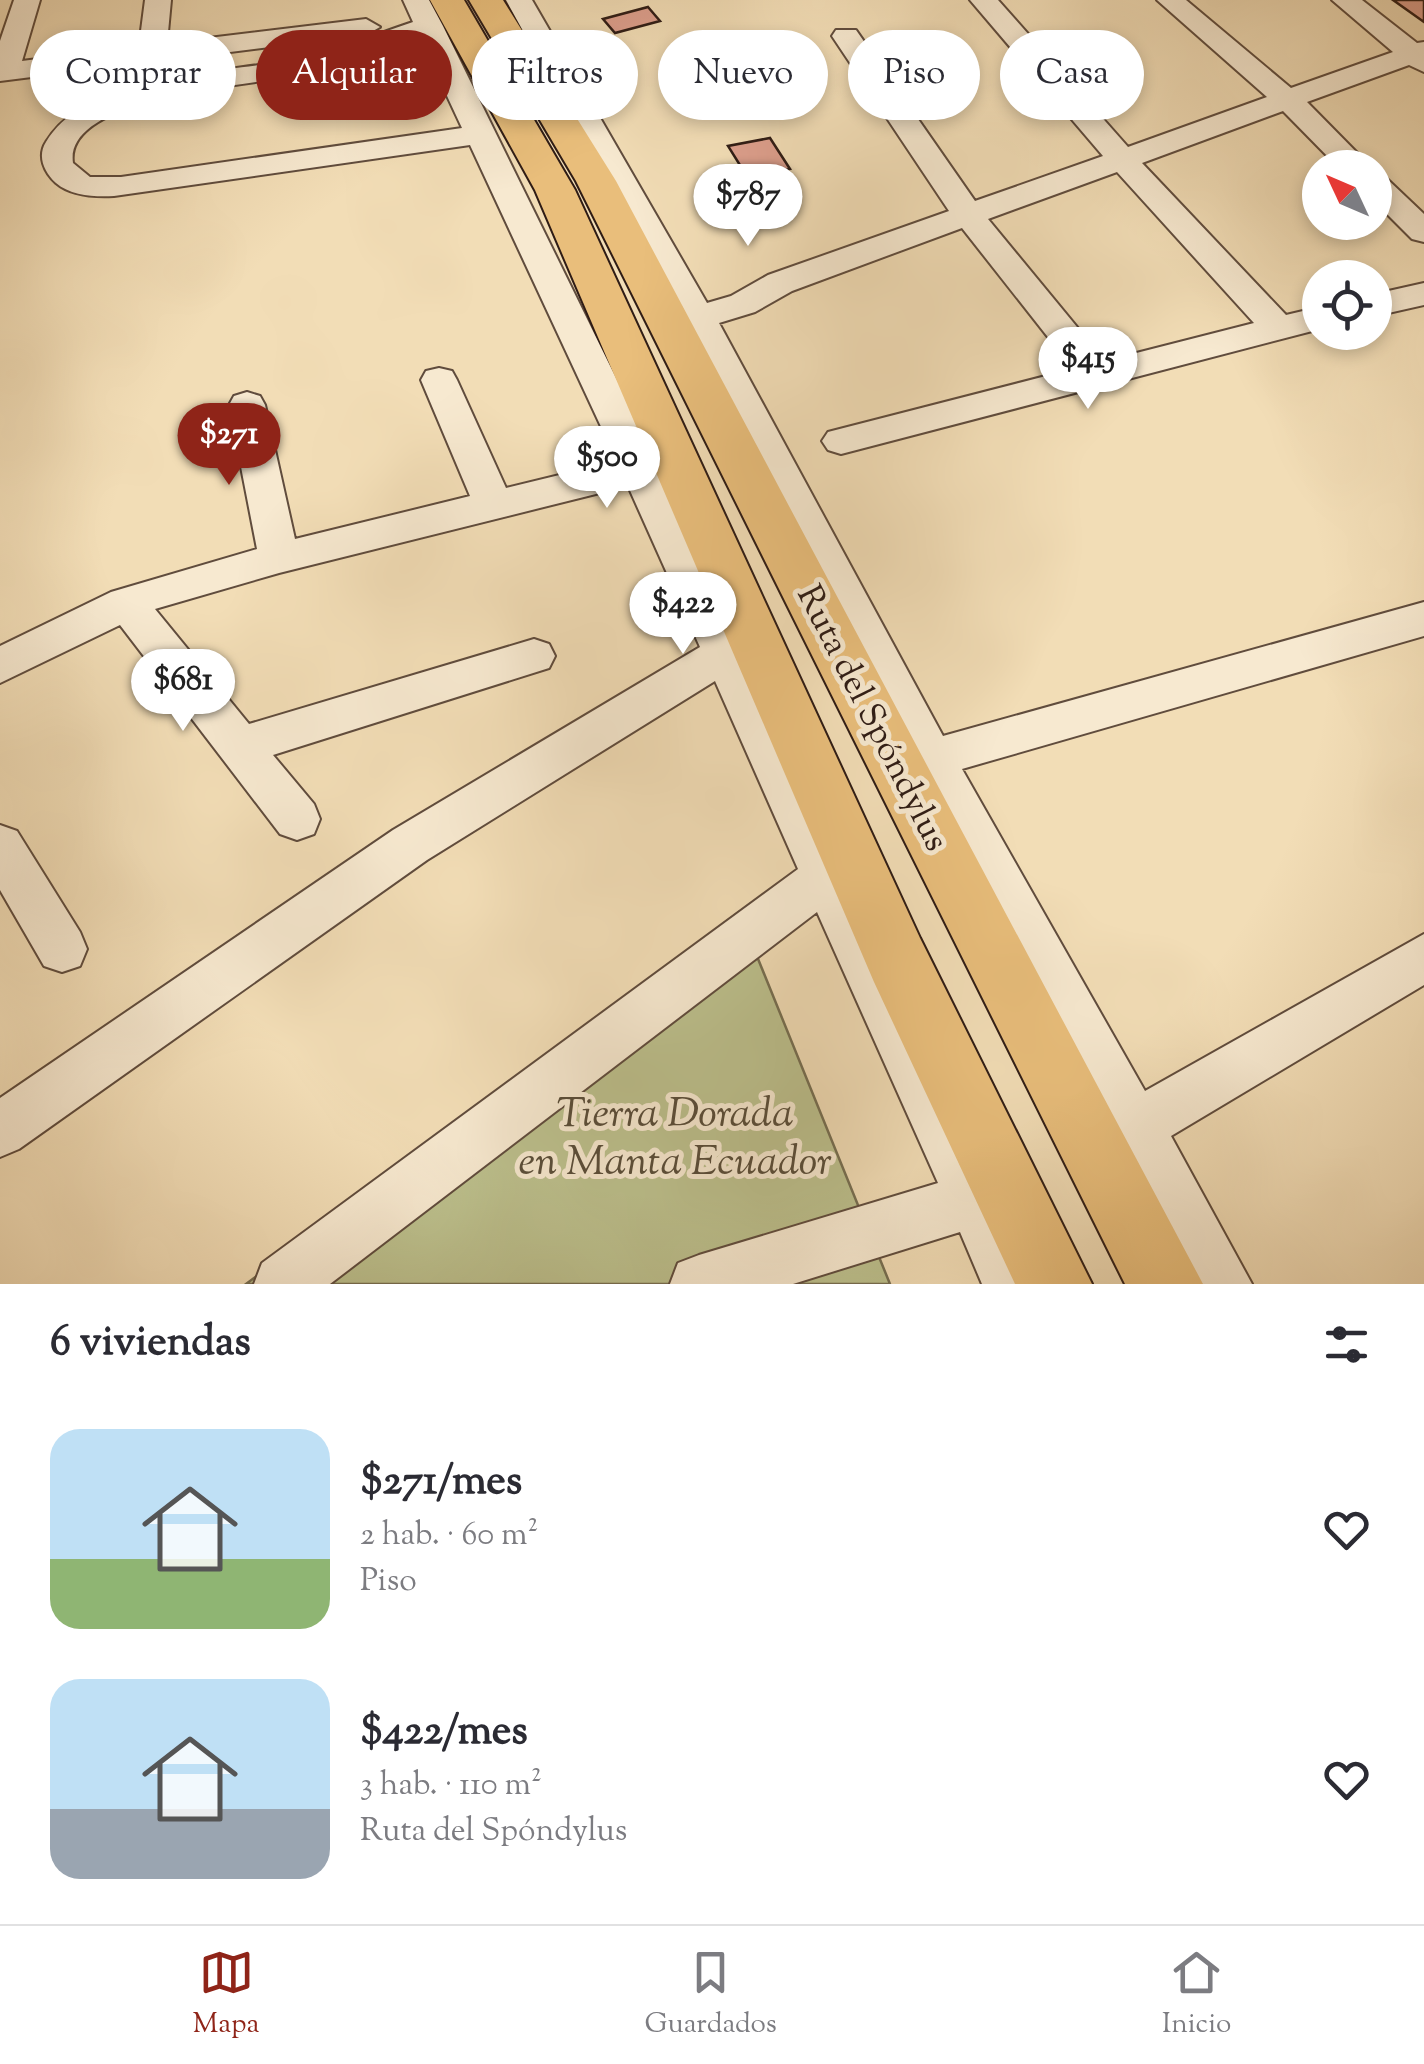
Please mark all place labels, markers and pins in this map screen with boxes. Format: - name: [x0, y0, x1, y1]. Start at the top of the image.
- pin: $787: [689, 164, 807, 249]
- pin: $415: [1029, 327, 1147, 412]
- pin: $271: [170, 403, 288, 488]
- pin: $500: [548, 426, 666, 511]
- pin: $422: [624, 572, 742, 657]
- pin: $681: [124, 649, 242, 734]

